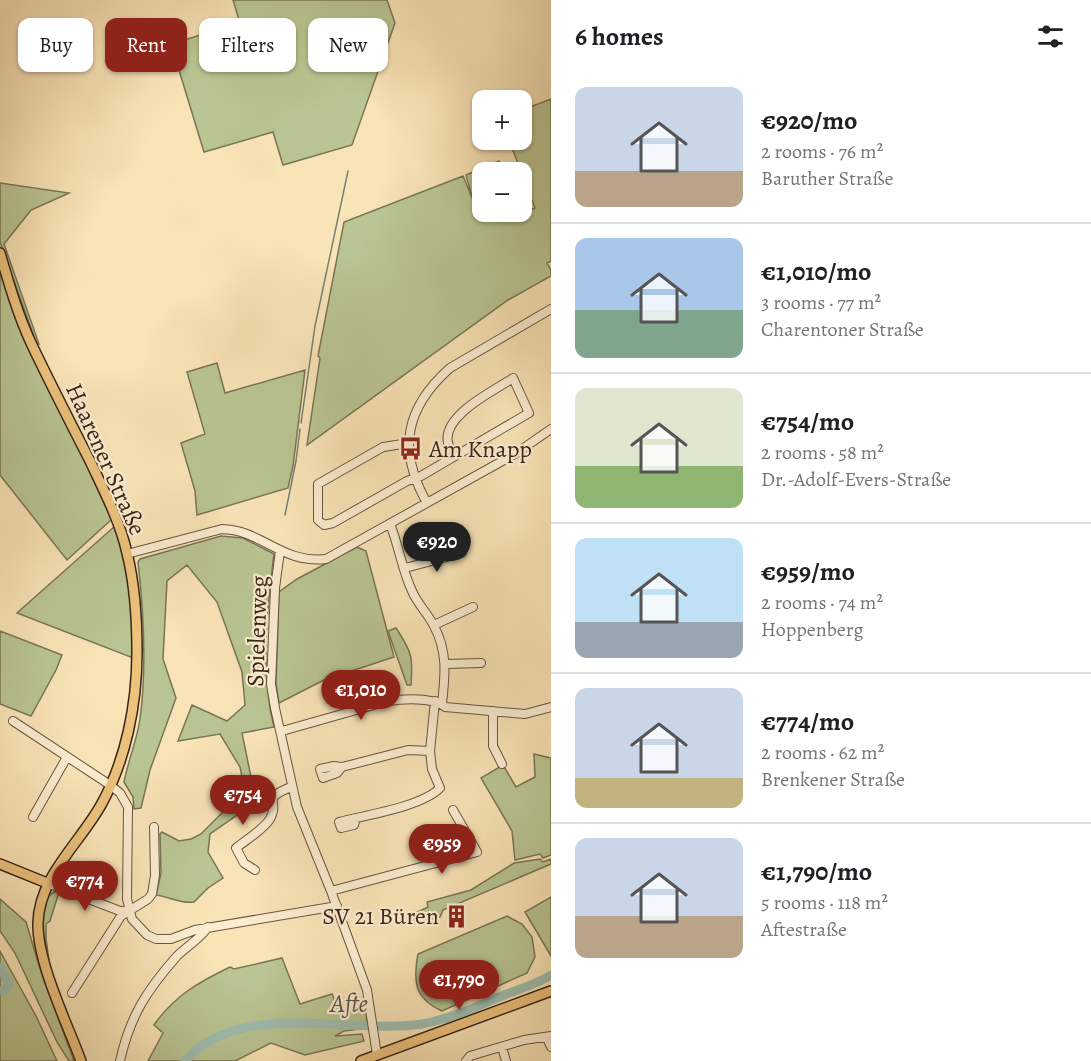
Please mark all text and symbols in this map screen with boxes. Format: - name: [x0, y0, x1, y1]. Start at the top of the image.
- chip: Buy: [18, 18, 93, 72]
- chip: Rent: [105, 18, 187, 72]
- chip: Filters: [199, 18, 296, 72]
- chip: New: [308, 18, 388, 72]
- text: 6 homes: [575, 19, 664, 54]
- icon: filters: [1034, 20, 1067, 53]
- map controls: [472, 90, 532, 222]
- button: +: [472, 90, 532, 150]
- text: €920/mo: [761, 103, 857, 138]
- icon: home: [623, 111, 695, 183]
- text: 2 rooms · 76 m²: [761, 138, 883, 165]
- button: −: [472, 162, 532, 222]
- text: Baruther Straße: [761, 165, 893, 192]
- text: €1,010/mo: [761, 254, 871, 289]
- icon: home: [623, 262, 695, 334]
- text: 3 rooms · 77 m²: [761, 289, 881, 316]
- text: Charentoner Straße: [761, 316, 924, 343]
- street label: Haarener Straße: [58, 378, 154, 540]
- text: €754/mo: [761, 404, 854, 439]
- icon: home: [623, 412, 695, 484]
- place label: Am Knapp: [428, 433, 532, 465]
- bus stop icon: Am Knapp: [398, 436, 424, 462]
- text: 2 rooms · 58 m²: [761, 439, 884, 466]
- text: Dr.-Adolf-Evers-Straße: [761, 466, 951, 493]
- pin: €920: [401, 522, 473, 573]
- text: €920: [417, 528, 457, 555]
- text: €959/mo: [761, 554, 855, 589]
- icon: home: [623, 562, 695, 634]
- street label: Spielenweg: [239, 575, 275, 687]
- text: 2 rooms · 74 m²: [761, 589, 883, 616]
- text: Hoppenberg: [761, 616, 863, 643]
- pin: €1,010: [312, 670, 410, 721]
- text: €1,010: [335, 676, 387, 703]
- text: €774/mo: [761, 704, 854, 739]
- icon: home: [623, 712, 695, 784]
- text: 2 rooms · 62 m²: [761, 739, 884, 766]
- text: Brenkener Straße: [761, 766, 905, 793]
- pin: €754: [207, 775, 279, 826]
- text: €754: [224, 781, 262, 808]
- pin: €959: [406, 824, 478, 875]
- text: €959: [423, 830, 461, 857]
- text: €1,790/mo: [761, 854, 872, 889]
- pin: €774: [49, 861, 121, 912]
- icon: home: [623, 862, 695, 934]
- text: €774: [66, 867, 104, 894]
- text: 5 rooms · 118 m²: [761, 889, 888, 916]
- place label: SV 21 Büren: [322, 900, 439, 932]
- building icon: SV 21 Büren: [444, 903, 470, 929]
- text: Aftestraße: [761, 916, 847, 943]
- pin: €1,790: [410, 960, 508, 1011]
- text: €1,790: [433, 966, 485, 993]
- water label: Afte: [328, 986, 368, 1021]

